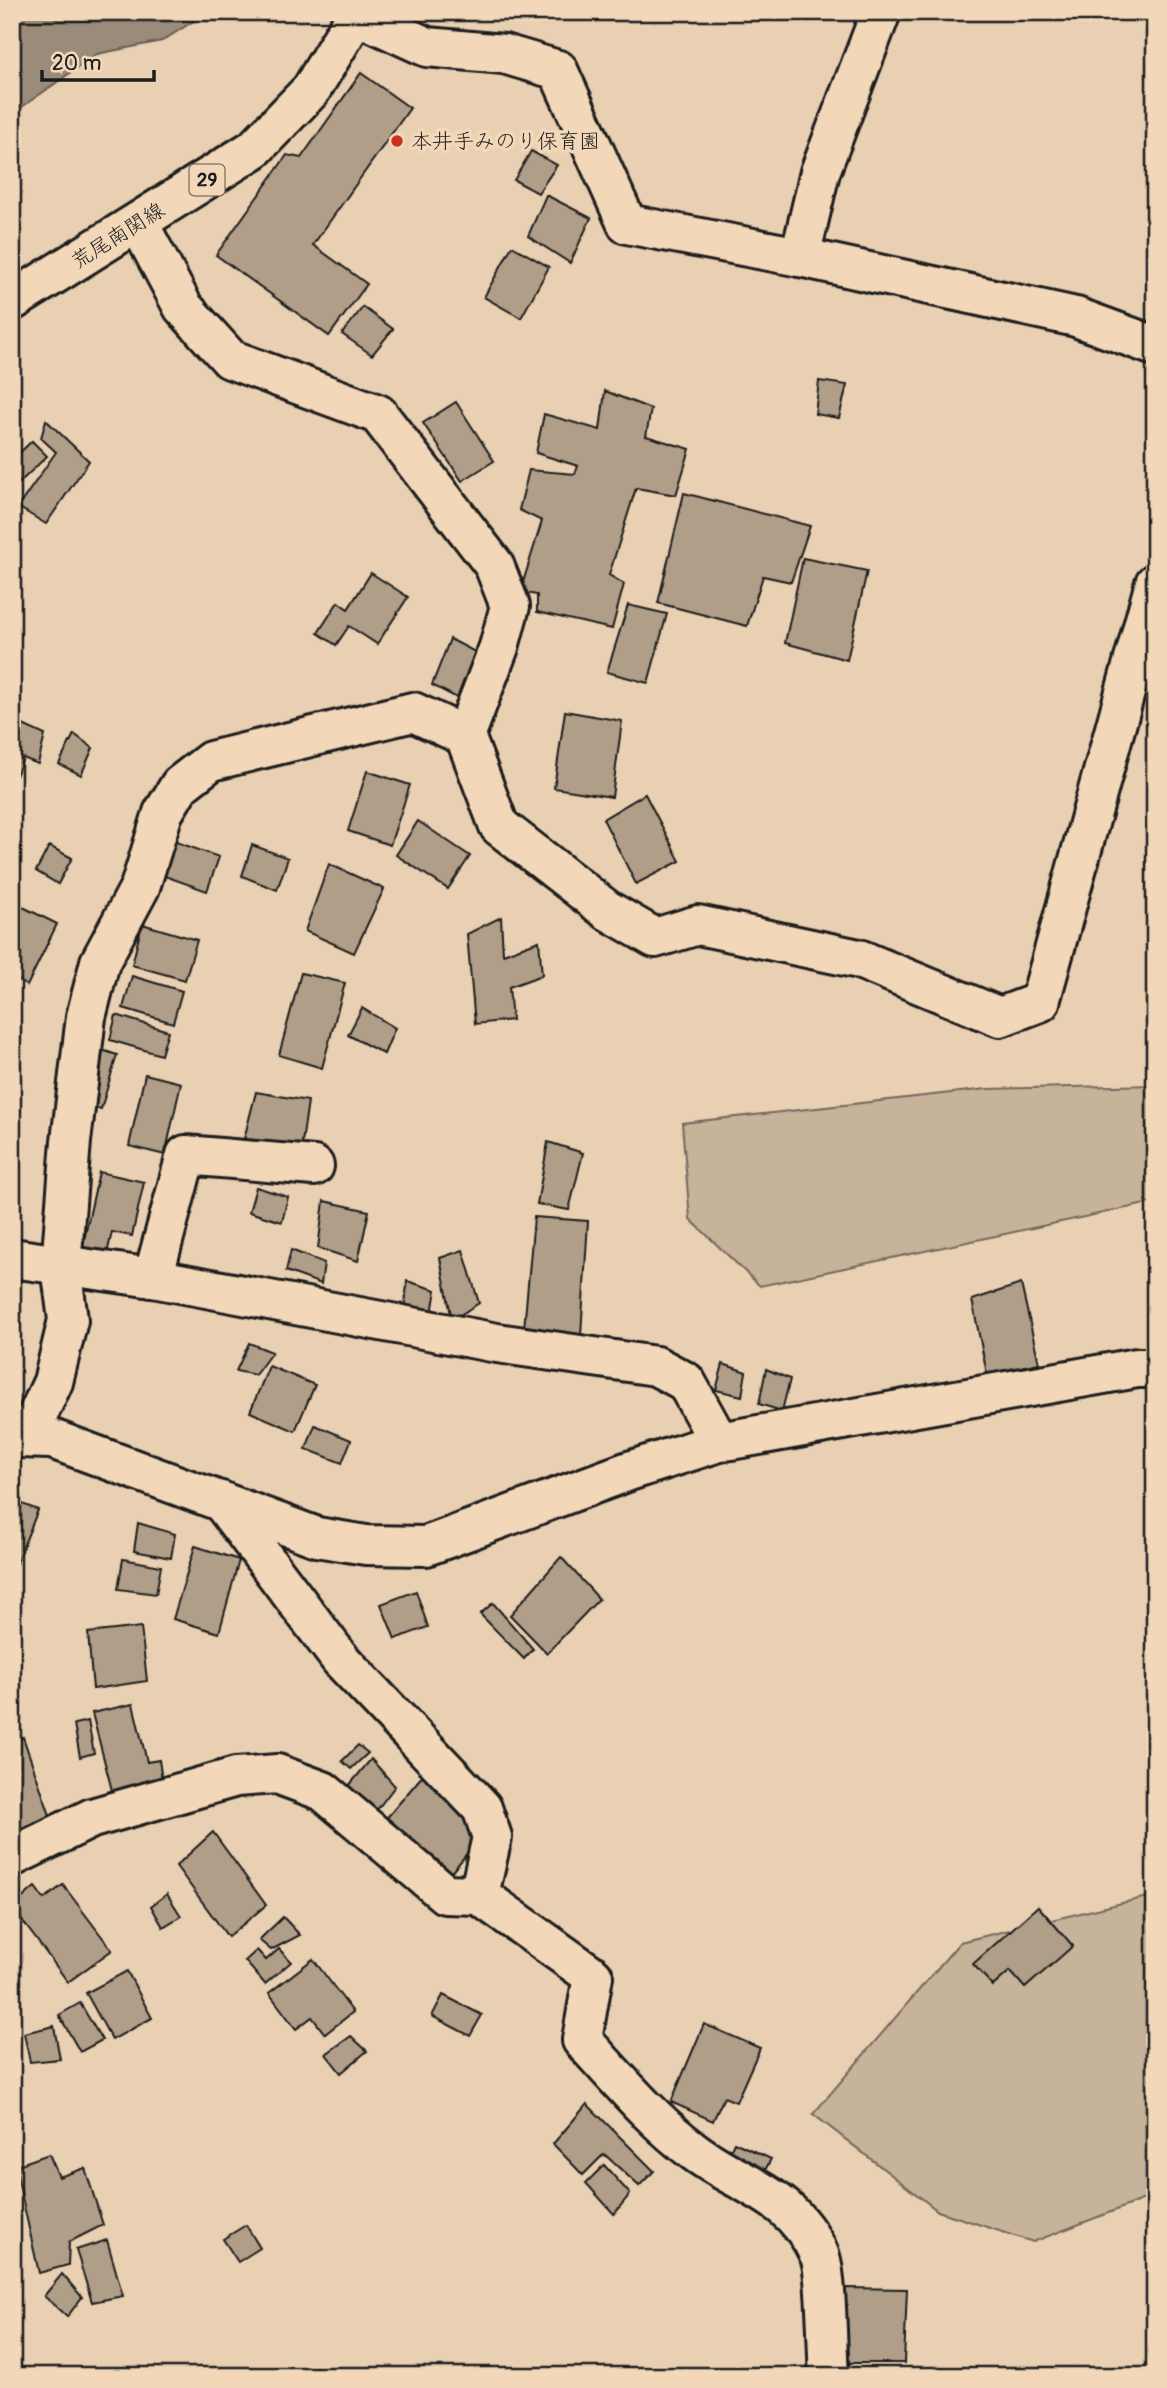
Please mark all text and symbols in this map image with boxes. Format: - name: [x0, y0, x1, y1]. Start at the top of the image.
- scale bar: [42, 38, 154, 82]
- text: 20 m: [52, 50, 101, 77]
- place label: 本井手みのり保育園: [411, 128, 600, 155]
- marker: 本井手みのり保育園: [389, 133, 405, 149]
- road number: 29: [190, 164, 224, 196]
- street label: 荒尾南関線: [66, 197, 170, 275]

